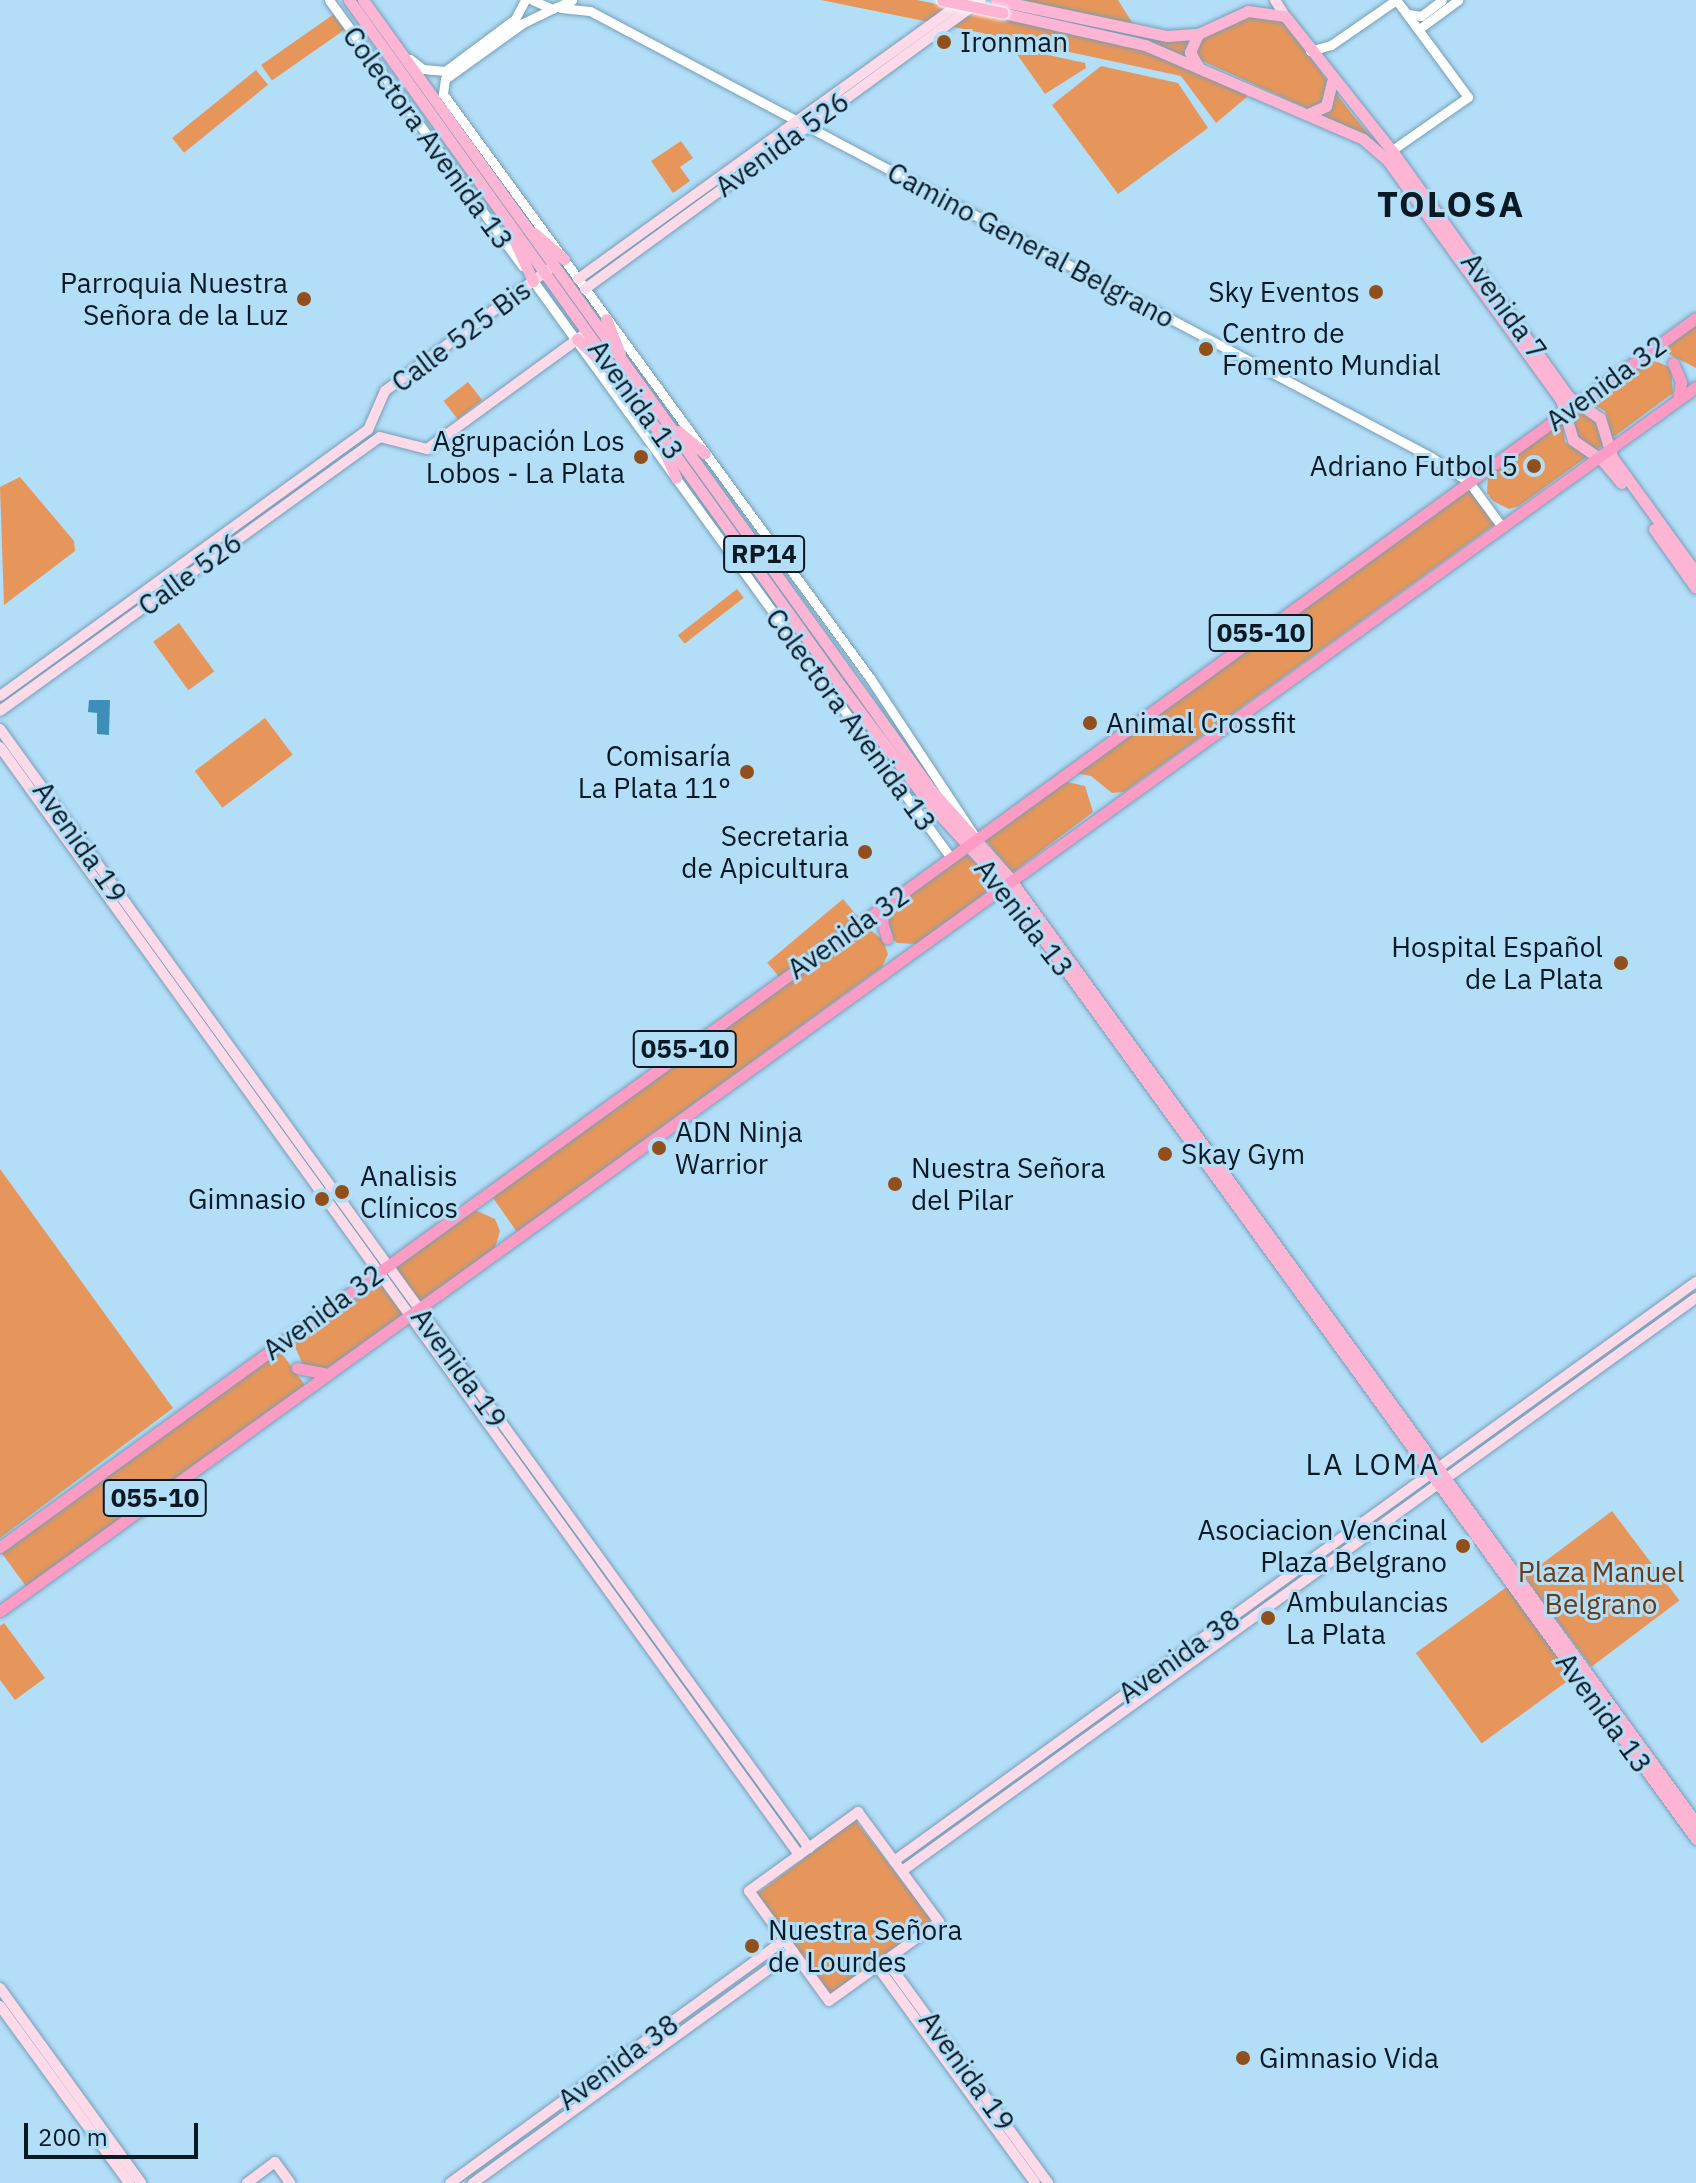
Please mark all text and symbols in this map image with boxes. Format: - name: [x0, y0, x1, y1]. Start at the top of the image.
- street label: Colectora Avenida 13: [336, 20, 520, 256]
- place label: Ironman: [960, 25, 1068, 59]
- marker: Ironman: [935, 33, 953, 51]
- street label: Avenida 526: [708, 84, 856, 204]
- street label: Camino General Belgrano: [882, 155, 1180, 335]
- district label: TOLOSA: [1377, 182, 1525, 226]
- street label: Avenida 7: [1454, 246, 1554, 366]
- place label: Parroquia Nuestra Señora de la Luz: [60, 266, 288, 332]
- street label: Calle 525 Bis: [385, 273, 537, 399]
- place label: Sky Eventos: [1208, 275, 1360, 309]
- marker: Sky Eventos: [1367, 283, 1385, 301]
- marker: Parroquia Nuestra Señora de la Luz: [295, 290, 313, 308]
- place label: Centro de Fomento Mundial: [1222, 316, 1441, 382]
- street label: Avenida 32: [1539, 328, 1673, 438]
- street label: Avenida 13: [581, 333, 691, 467]
- marker: Centro de Fomento Mundial: [1197, 340, 1215, 358]
- place label: Agrupación Los Lobos - La Plata: [426, 424, 625, 490]
- marker: Agrupación Los Lobos - La Plata: [632, 448, 650, 466]
- place label: Adriano Futbol 5: [1310, 449, 1518, 483]
- marker: Adriano Futbol 5: [1525, 457, 1543, 475]
- street label: Calle 526: [132, 525, 248, 623]
- road number: RP14: [722, 532, 806, 576]
- street label: Colectora Avenida 13: [759, 602, 943, 838]
- road number: 055-10: [1207, 611, 1315, 655]
- place label: Animal Crossfit: [1106, 706, 1296, 740]
- marker: Animal Crossfit: [1081, 714, 1099, 732]
- place label: Comisaría La Plata 11°: [578, 739, 731, 805]
- marker: Comisaría La Plata 11°: [738, 763, 756, 781]
- street label: Avenida 19: [26, 775, 134, 909]
- place label: Secretaria de Apicultura: [681, 819, 849, 885]
- marker: Secretaria de Apicultura: [856, 843, 874, 861]
- street label: Avenida 13: [967, 852, 1081, 984]
- street label: Avenida 32: [781, 878, 915, 986]
- place label: Hospital Español de La Plata: [1391, 930, 1603, 996]
- marker: Hospital Español de La Plata: [1610, 952, 1632, 974]
- road number: 055-10: [631, 1027, 739, 1071]
- place label: ADN Ninja Warrior: [675, 1115, 803, 1181]
- place label: Skay Gym: [1181, 1137, 1305, 1171]
- marker: ADN Ninja Warrior: [650, 1139, 668, 1157]
- marker: Skay Gym: [1156, 1145, 1174, 1163]
- place label: Nuestra Señora del Pilar: [911, 1151, 1105, 1217]
- place label: Analisis Clínicos: [360, 1159, 458, 1225]
- marker: Nuestra Señora del Pilar: [886, 1175, 904, 1193]
- marker: Analisis Clínicos: [331, 1181, 353, 1203]
- place label: Gimnasio: [188, 1182, 306, 1216]
- marker: Gimnasio: [313, 1190, 331, 1208]
- street label: Avenida 32: [256, 1257, 390, 1367]
- street label: Avenida 19: [404, 1301, 514, 1435]
- district label: LA LOMA: [1306, 1446, 1440, 1482]
- road number: 055-10: [101, 1476, 209, 1520]
- place label: Asociacion Vencinal Plaza Belgrano: [1197, 1513, 1447, 1579]
- marker: Asociacion Vencinal Plaza Belgrano: [1454, 1537, 1472, 1555]
- park label: Plaza Manuel Belgrano: [1518, 1555, 1684, 1621]
- place label: Ambulancias La Plata: [1286, 1585, 1449, 1651]
- street label: Avenida 38: [1112, 1602, 1246, 1710]
- marker: Ambulancias La Plata: [1257, 1607, 1279, 1629]
- street label: Avenida 13: [1549, 1646, 1659, 1780]
- place label: Nuestra Señora de Lourdes: [768, 1913, 962, 1979]
- marker: Nuestra Señora de Lourdes: [743, 1937, 761, 1955]
- street label: Avenida 19: [912, 2004, 1022, 2138]
- street label: Avenida 38: [551, 2007, 685, 2117]
- place label: Gimnasio Vida: [1259, 2041, 1439, 2075]
- marker: Gimnasio Vida: [1234, 2049, 1252, 2067]
- scale bar: [28, 2107, 202, 2157]
- text: 200 m: [38, 2121, 108, 2153]

